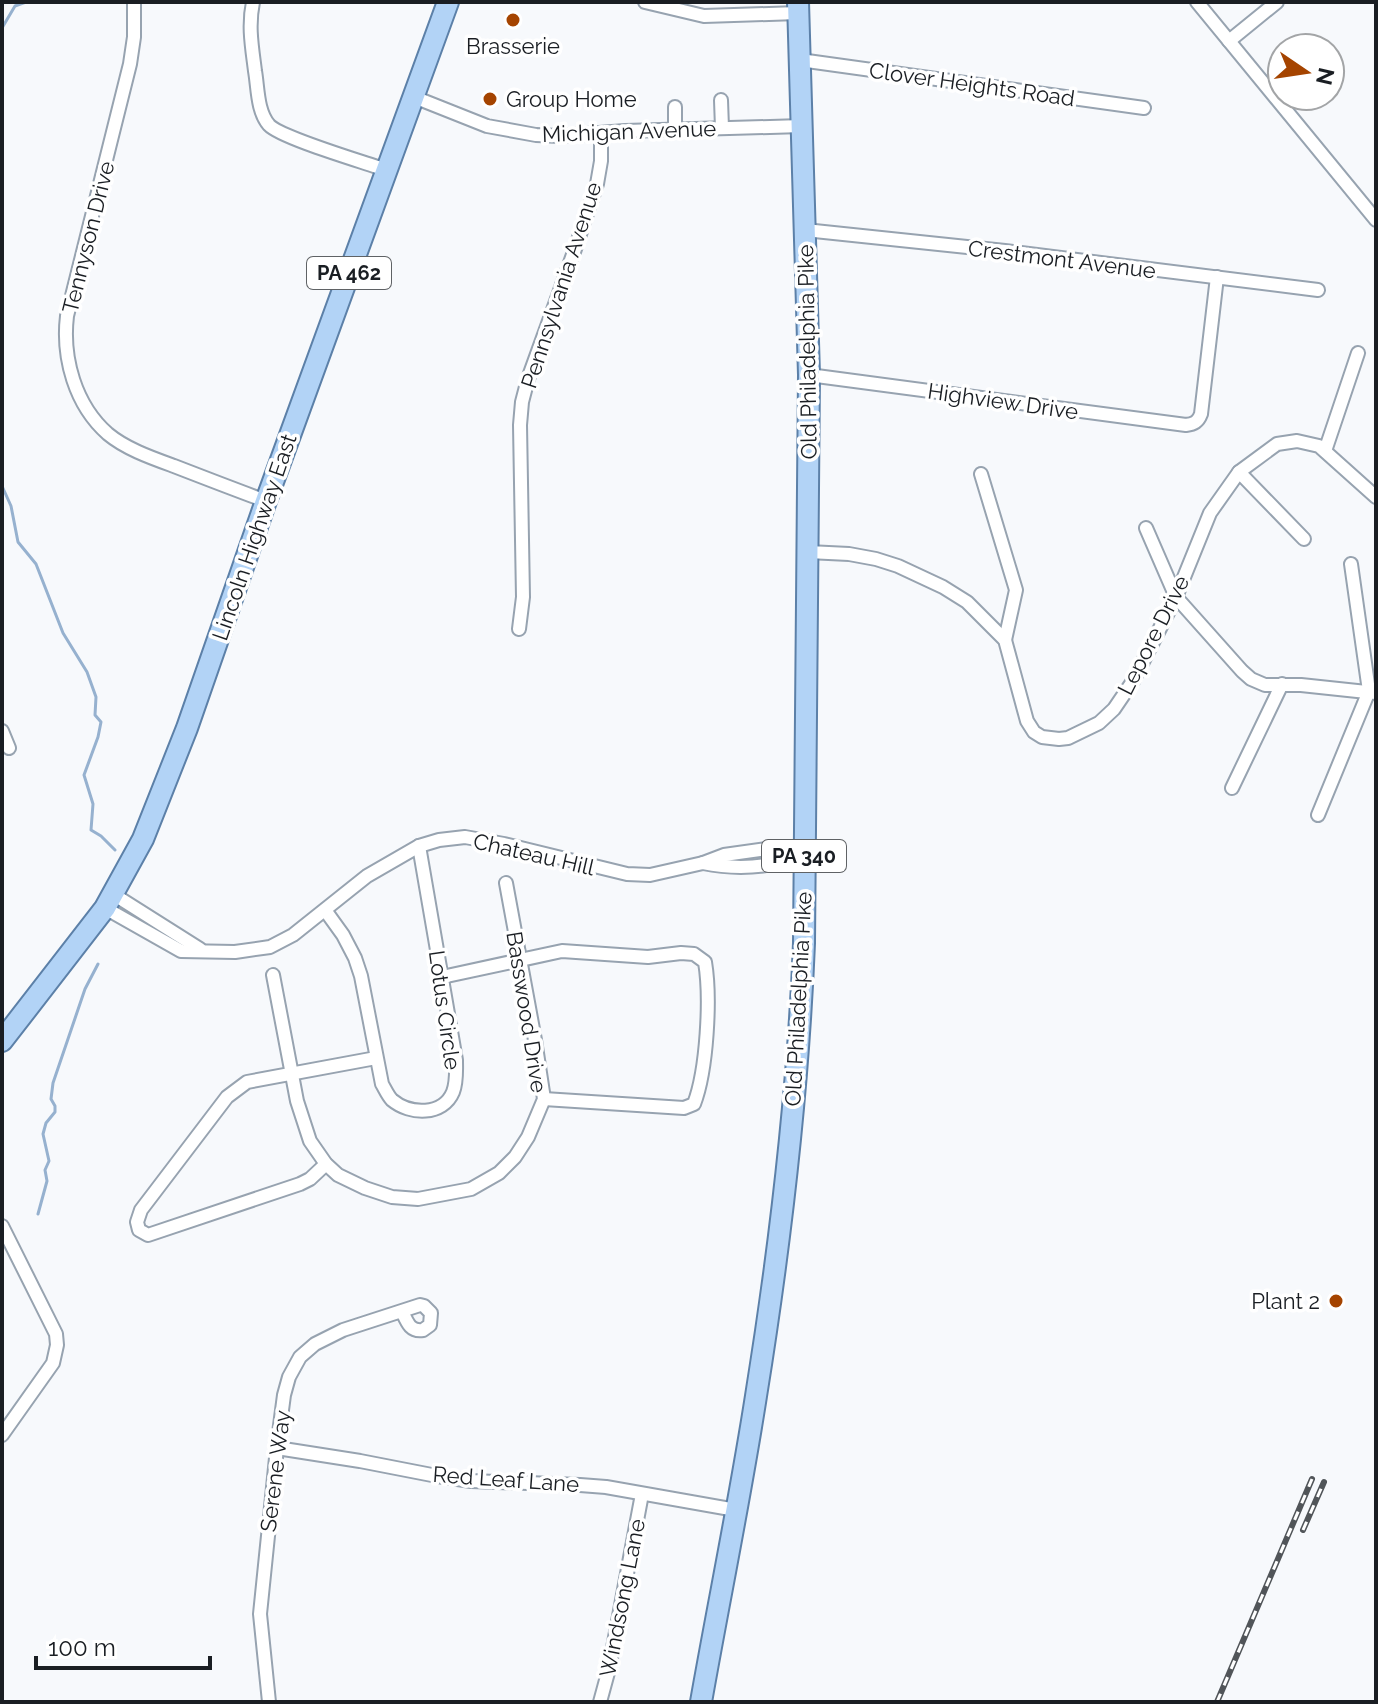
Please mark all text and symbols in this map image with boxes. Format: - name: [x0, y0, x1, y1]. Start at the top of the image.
- marker: Brasserie: [504, 11, 522, 29]
- north arrow: [1266, 32, 1346, 112]
- place label: Brasserie: [466, 33, 560, 59]
- street label: Clover Heights Road: [868, 57, 1076, 111]
- text: N: [1311, 65, 1340, 88]
- place label: Group Home: [506, 86, 637, 112]
- marker: Group Home: [481, 90, 499, 108]
- street label: Michigan Avenue: [541, 115, 717, 147]
- street label: Tennyson Drive: [57, 158, 119, 316]
- street label: Pennsylvania Avenue: [515, 179, 607, 391]
- street label: Crestmont Avenue: [967, 235, 1157, 283]
- street label: Old Philadelphia Pike: [792, 244, 822, 460]
- road number: PA 462: [307, 257, 391, 289]
- street label: Highview Drive: [926, 378, 1080, 424]
- street label: Lincoln Highway East: [206, 430, 302, 644]
- street label: Lepore Drive: [1112, 571, 1194, 699]
- street label: Chateau Hill: [471, 827, 597, 881]
- road number: PA 340: [762, 840, 846, 872]
- street label: Old Philadelphia Pike: [779, 891, 817, 1107]
- street label: Basswood Drive: [501, 929, 553, 1095]
- street label: Lotus Circle: [424, 949, 466, 1072]
- place label: Plant 2: [1251, 1288, 1320, 1314]
- marker: Plant 2: [1327, 1292, 1345, 1310]
- street label: Serene Way: [255, 1409, 295, 1533]
- street label: Red Leaf Lane: [432, 1461, 580, 1497]
- street label: Windsong Lane: [594, 1517, 650, 1679]
- scale bar: [36, 1620, 210, 1670]
- text: 100 m: [48, 1633, 116, 1662]

